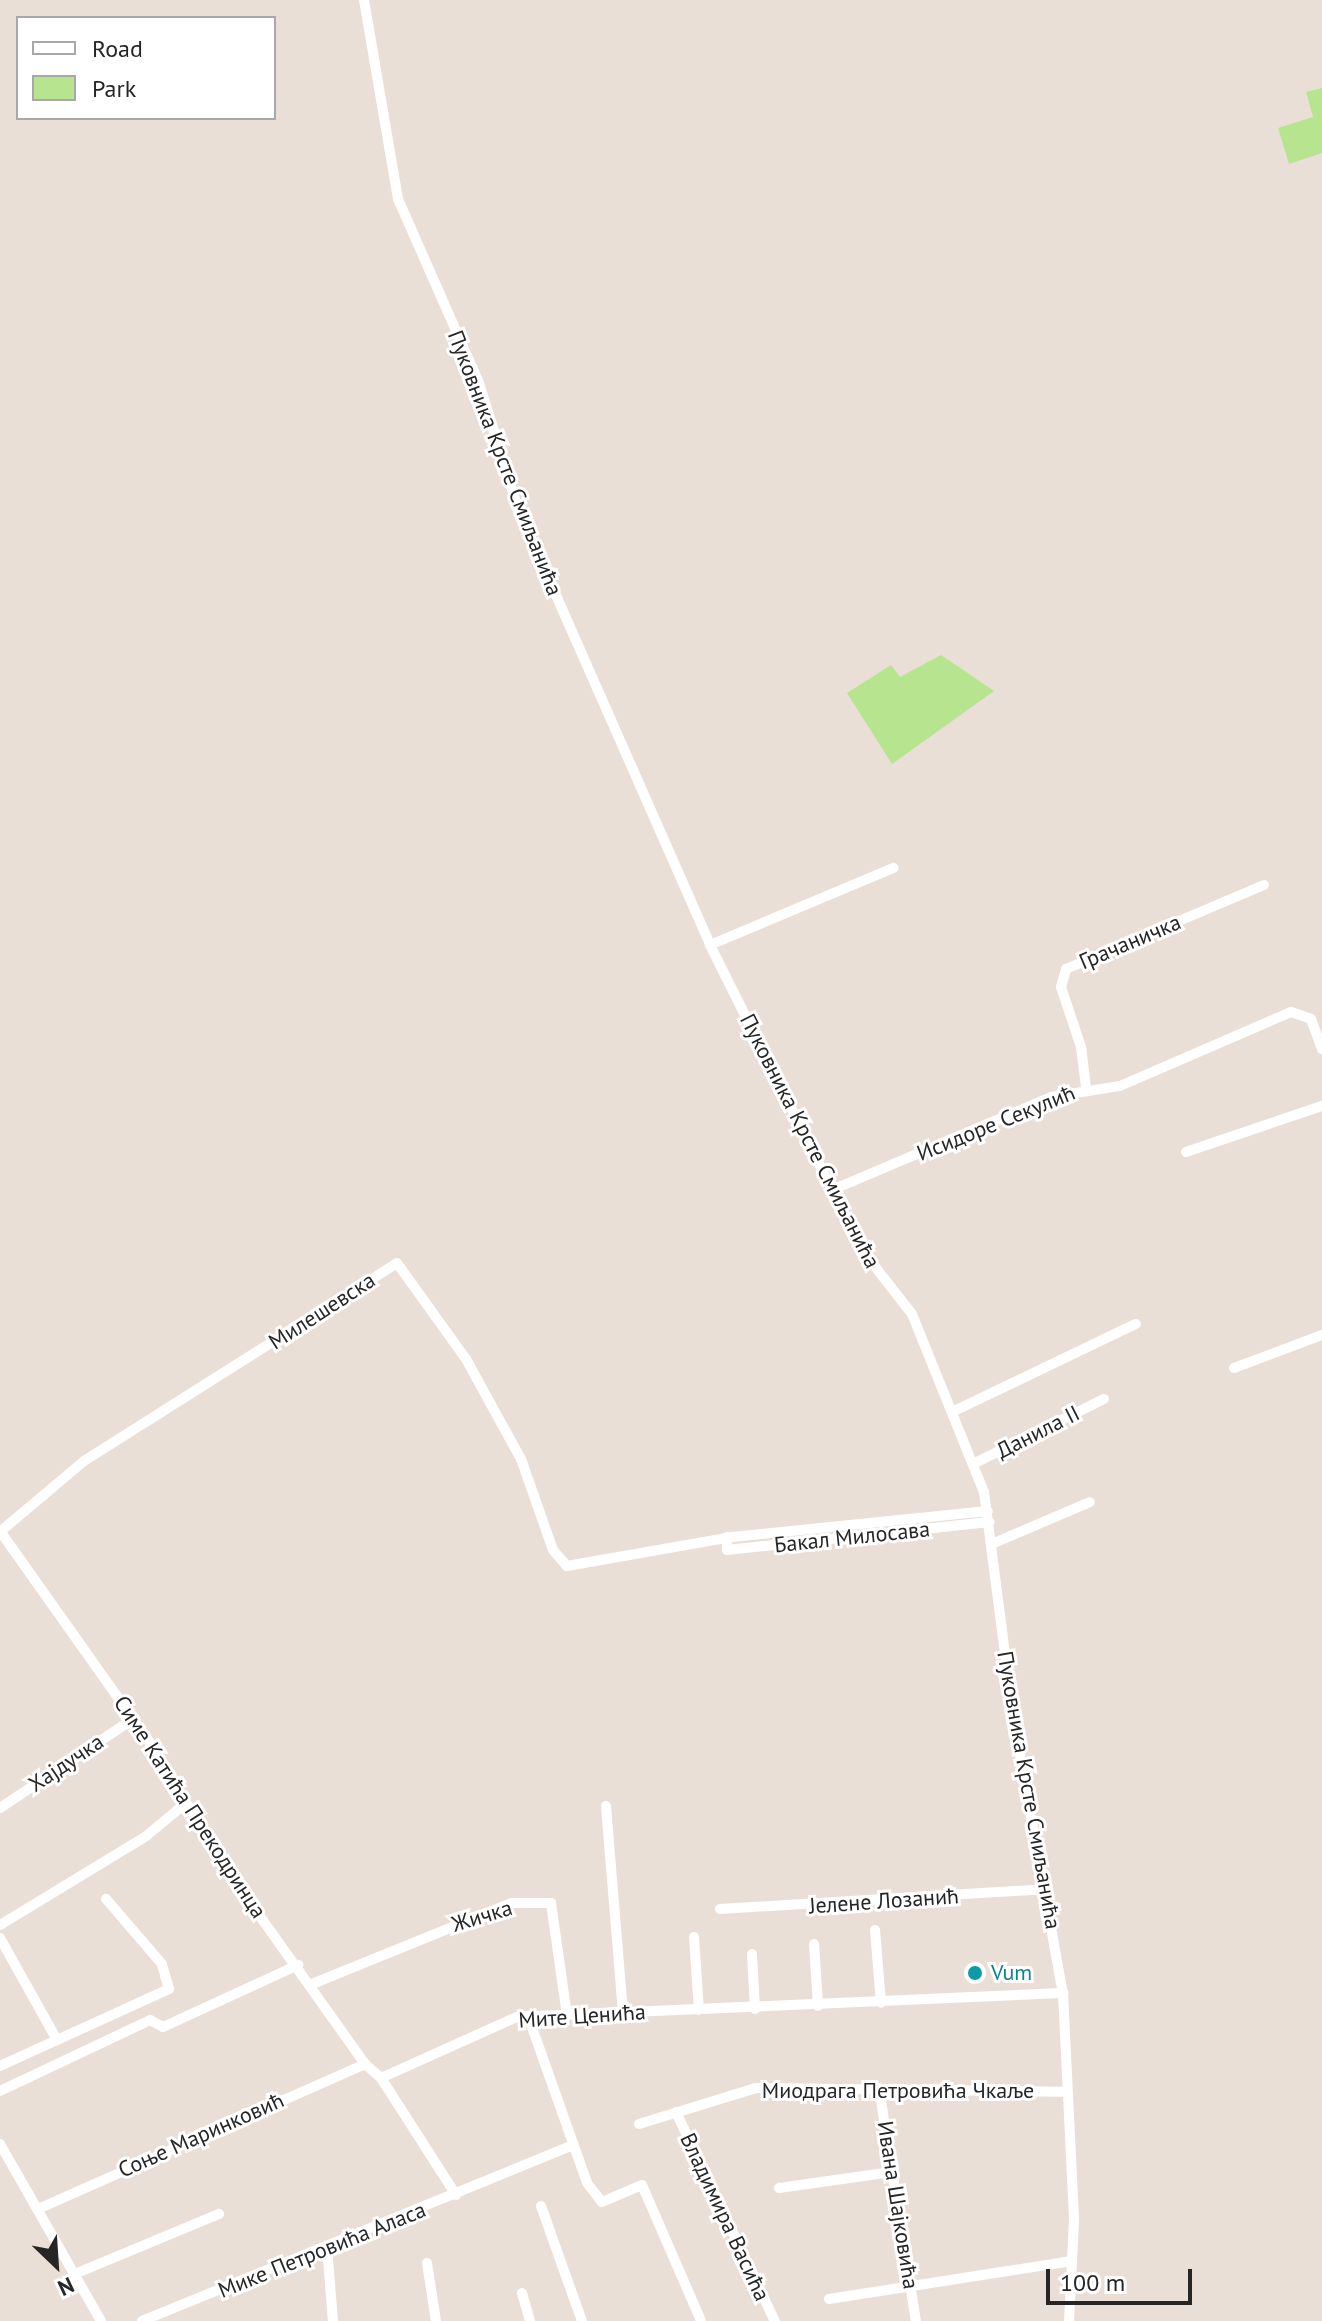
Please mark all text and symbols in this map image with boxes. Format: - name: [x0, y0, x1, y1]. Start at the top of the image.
- legend: [16, 16, 276, 120]
- text: Road: [92, 33, 143, 64]
- text: Park: [92, 73, 136, 104]
- street label: Пуковника Крсте Смиљанића: [442, 327, 568, 599]
- street label: Грачаничка: [1075, 909, 1185, 975]
- street label: Пуковника Крсте Смиљанића: [734, 1009, 886, 1273]
- street label: Исидоре Секулић: [913, 1079, 1079, 1167]
- street label: Милешевска: [264, 1267, 380, 1355]
- street label: Данила II: [992, 1400, 1084, 1464]
- street label: Бакал Милосава: [773, 1516, 931, 1558]
- street label: Пуковника Крсте Смиљанића: [992, 1649, 1066, 1931]
- street label: Симе Катића Прекодринца: [108, 1691, 272, 1923]
- street label: Хајдучка: [23, 1728, 109, 1798]
- street label: Јелене Лозанић: [808, 1883, 960, 1919]
- street label: Жичка: [449, 1894, 515, 1938]
- place label: Vum: [991, 1960, 1032, 1986]
- marker: Vum: [966, 1964, 984, 1982]
- street label: Мите Ценића: [517, 1998, 647, 2034]
- street label: Миодрага Петровића Чкаље: [762, 2078, 1034, 2104]
- street label: Соње Маринковић: [114, 2087, 288, 2183]
- street label: Ивана Шајковића: [872, 2119, 924, 2291]
- street label: Владимира Васића: [675, 2129, 775, 2305]
- street label: Мике Петровића Аласа: [214, 2196, 430, 2304]
- north arrow: [16, 2225, 96, 2305]
- scale bar: [1050, 2253, 1196, 2303]
- text: 100 m: [1060, 2267, 1125, 2298]
- text: N: [54, 2271, 79, 2302]

